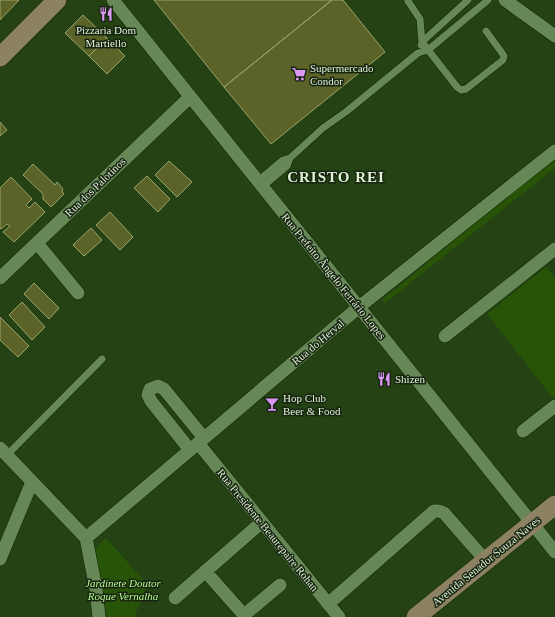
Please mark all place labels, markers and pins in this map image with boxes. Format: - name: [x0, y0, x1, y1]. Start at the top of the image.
- restaurant icon: Pizzaria Dom Martiello: [98, 6, 114, 22]
- place label: Pizzaria Dom Martiello: [76, 24, 137, 49]
- place label: Supermercado Condor: [310, 62, 374, 87]
- supermarket icon: Supermercado Condor: [291, 66, 307, 82]
- restaurant icon: Shizen: [376, 371, 392, 387]
- place label: Shizen: [395, 373, 425, 385]
- place label: Hop Club Beer & Food: [283, 392, 341, 417]
- bar icon: Hop Club Beer & Food: [264, 396, 280, 412]

